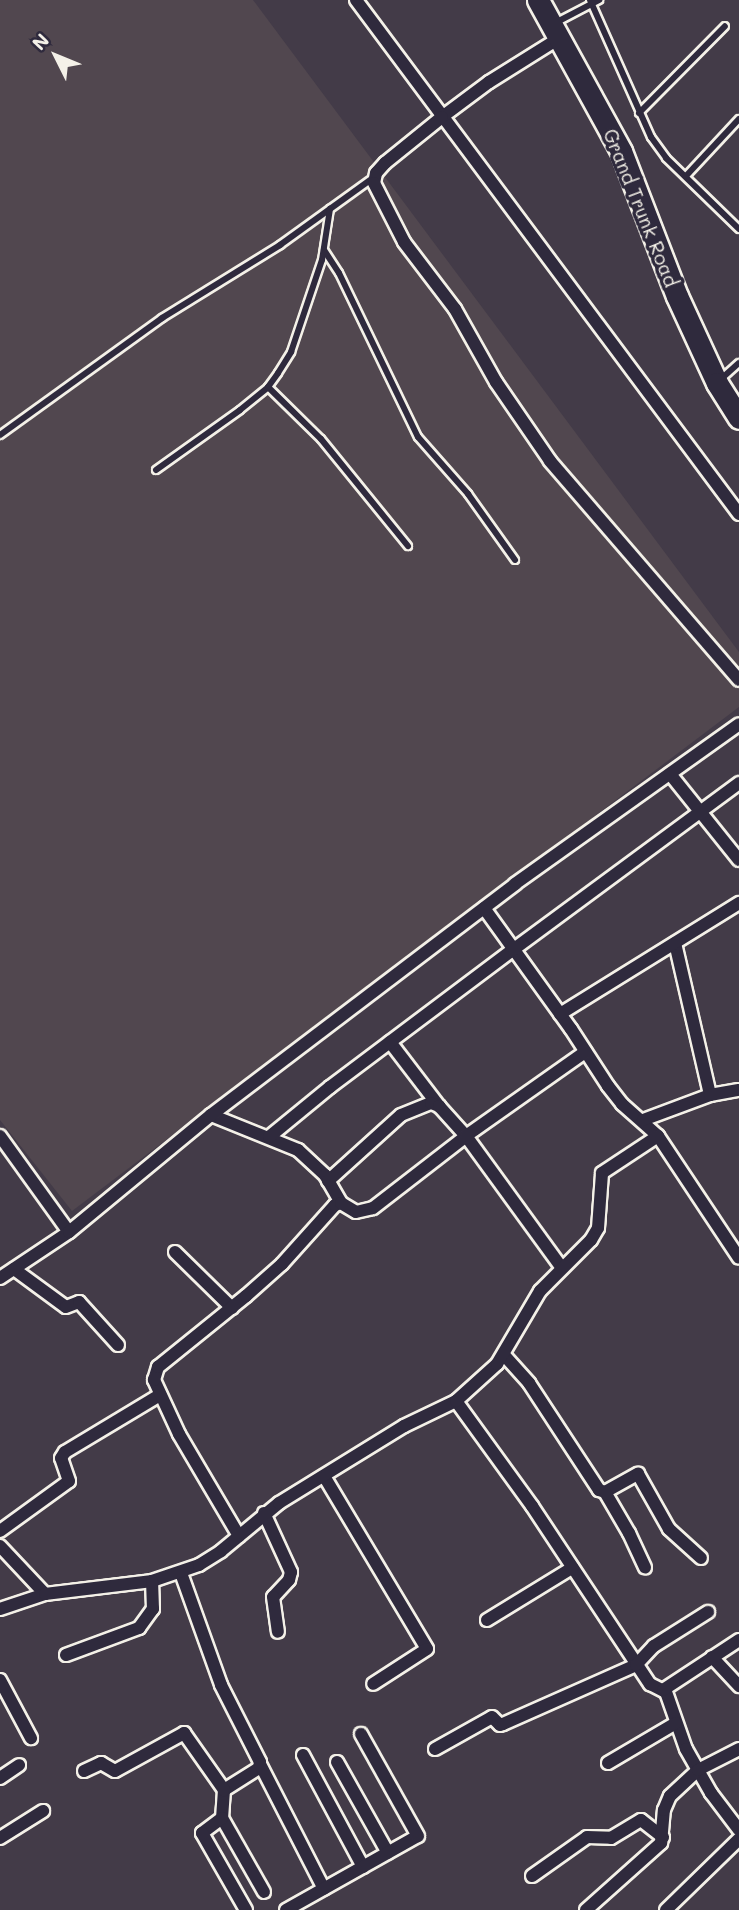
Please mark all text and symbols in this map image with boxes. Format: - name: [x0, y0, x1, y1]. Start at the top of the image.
- north arrow: [21, 21, 91, 91]
- text: N: [26, 28, 54, 55]
- street label: Grand Trunk Road: [599, 126, 683, 290]

